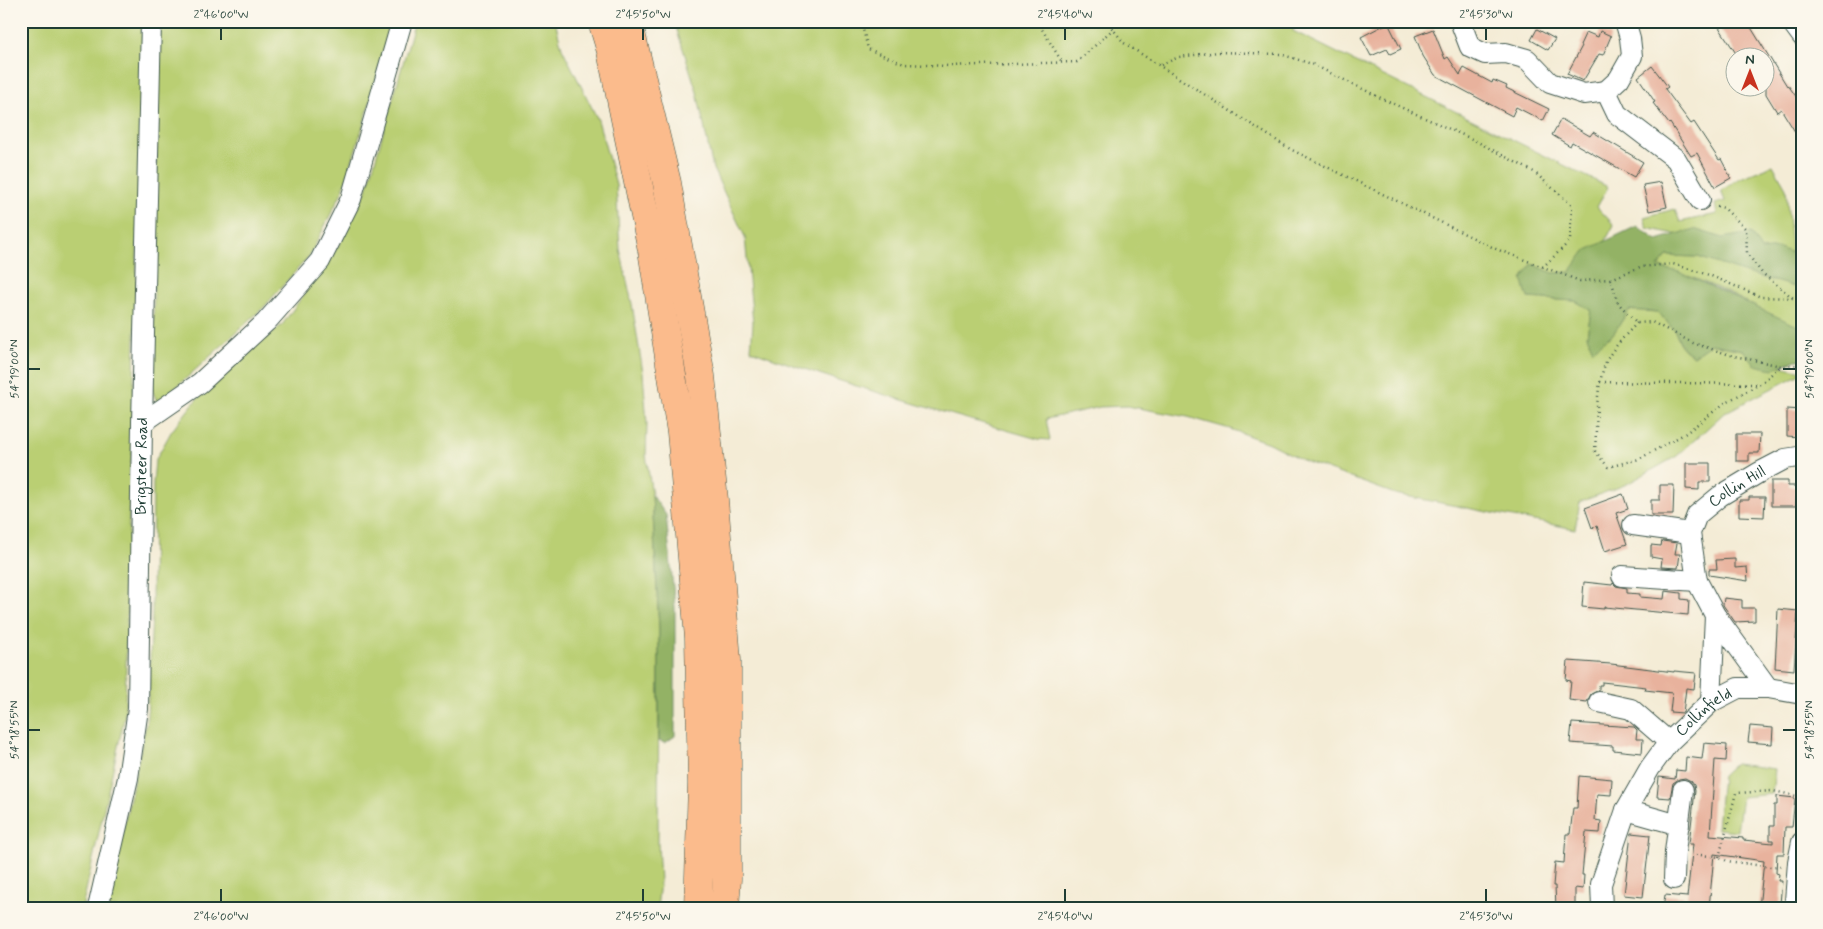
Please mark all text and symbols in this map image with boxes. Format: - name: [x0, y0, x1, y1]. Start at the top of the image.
- text: 2°46'00"W: [194, 7, 249, 23]
- text: 2°45'50"W: [615, 7, 671, 23]
- text: 2°45'40"W: [1038, 7, 1093, 23]
- text: 2°45'30"W: [1459, 7, 1513, 23]
- north arrow: [1726, 48, 1776, 98]
- text: N: [1745, 51, 1755, 69]
- text: 54°19'00"N: [7, 339, 23, 399]
- text: 54°19'00"N: [1802, 339, 1818, 399]
- street label: Brigsteer Road: [130, 417, 153, 515]
- street label: Collin Hill: [1704, 460, 1769, 512]
- street label: Collinfield: [1671, 683, 1735, 741]
- text: 54°18'55"N: [7, 701, 23, 759]
- text: 54°18'55"N: [1802, 701, 1818, 759]
- text: 2°46'00"W: [194, 909, 249, 925]
- text: 2°45'50"W: [615, 909, 671, 925]
- text: 2°45'40"W: [1038, 909, 1093, 925]
- text: 2°45'30"W: [1459, 909, 1513, 925]

